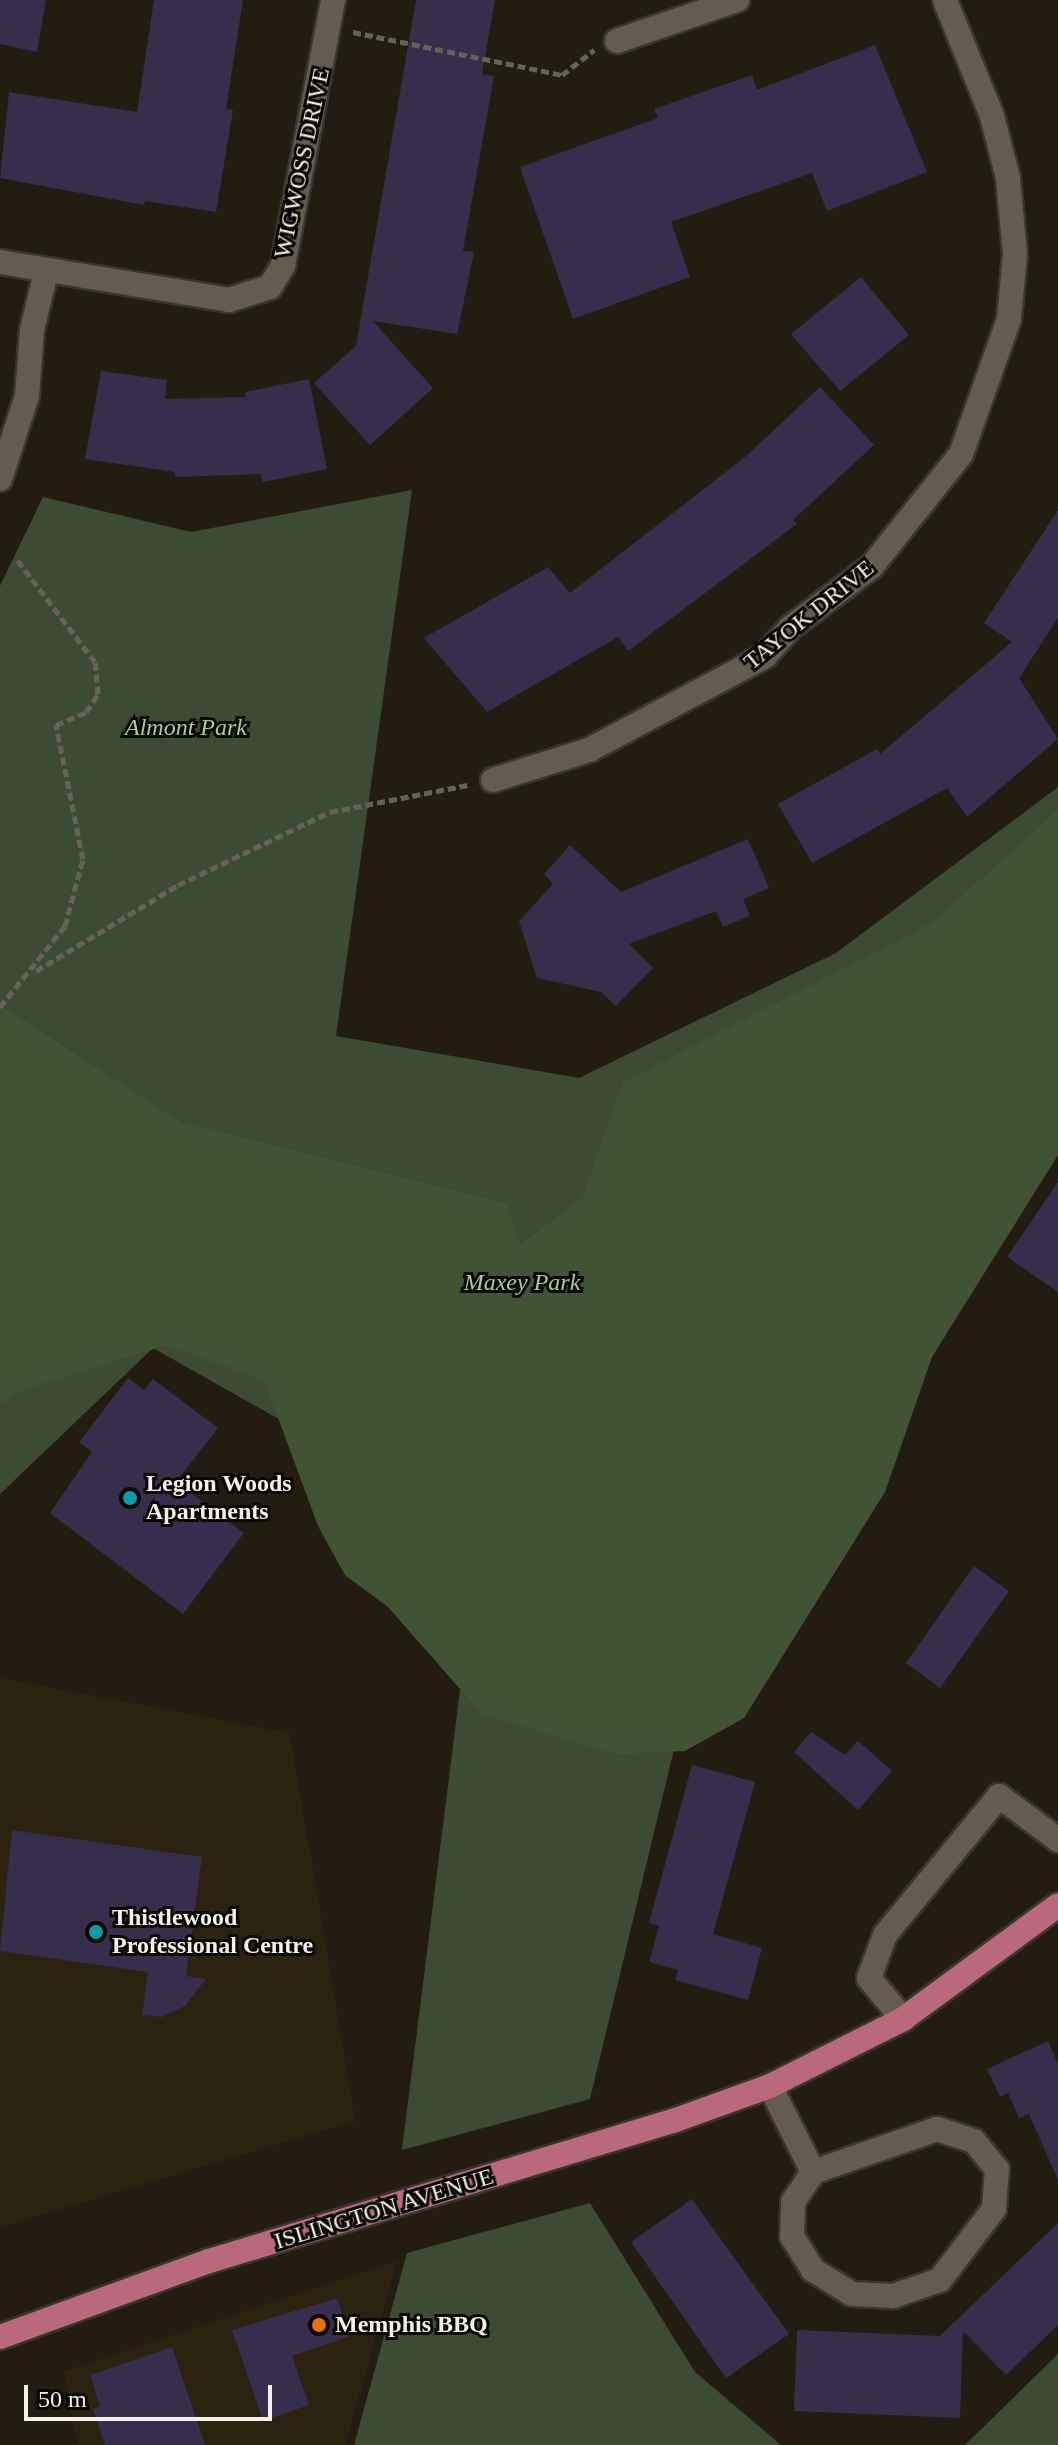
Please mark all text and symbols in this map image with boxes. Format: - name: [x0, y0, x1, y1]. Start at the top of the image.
- street label: WIGWOSS DRIVE: [268, 65, 336, 261]
- street label: TAYOK DRIVE: [738, 554, 880, 676]
- park label: Almont Park: [125, 714, 247, 742]
- park label: Maxey Park: [464, 1269, 580, 1297]
- place label: Legion Woods Apartments: [146, 1470, 292, 1526]
- marker: Legion Woods Apartments: [121, 1489, 139, 1507]
- place label: Thistlewood Professional Centre: [112, 1904, 313, 1960]
- marker: Thistlewood Professional Centre: [87, 1923, 105, 1941]
- street label: ISLINGTON AVENUE: [270, 2162, 498, 2256]
- place label: Memphis BBQ: [335, 2311, 488, 2339]
- marker: Memphis BBQ: [310, 2316, 328, 2334]
- scale bar: [28, 2369, 276, 2419]
- text: 50 m: [38, 2386, 87, 2412]

